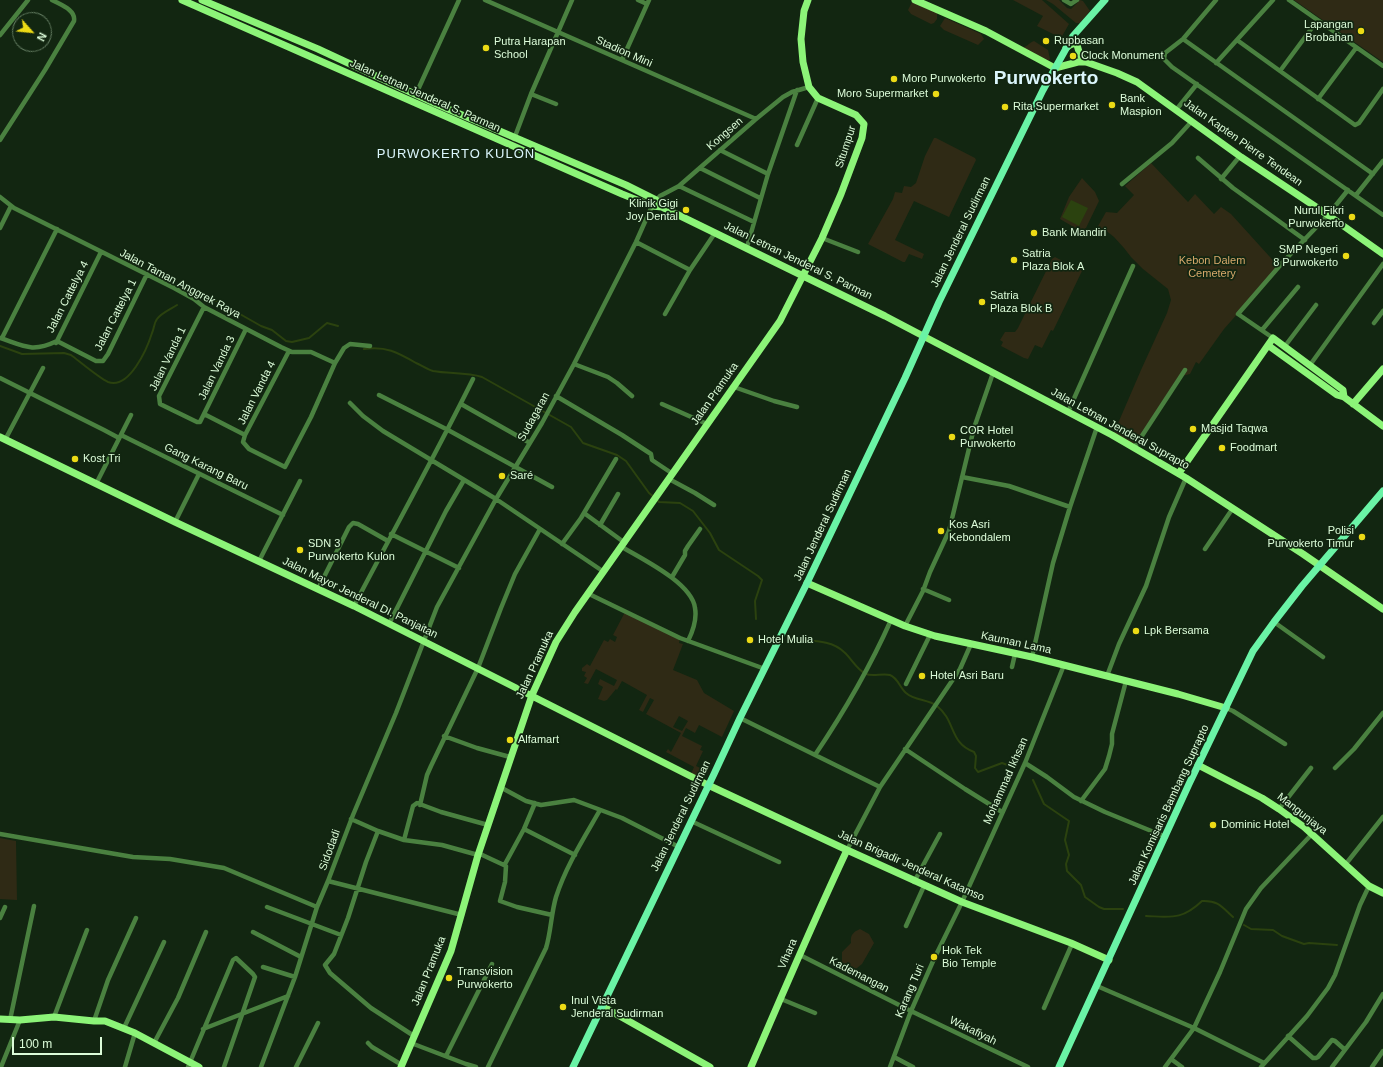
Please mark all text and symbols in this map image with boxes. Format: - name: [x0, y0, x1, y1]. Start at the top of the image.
- north arrow: [12, 12, 52, 52]
- place label: Lapangan Brobahan: [1304, 18, 1353, 44]
- marker: Lapangan Brobahan: [1356, 26, 1366, 36]
- text: N: [35, 31, 49, 43]
- street label: Stadion Mini: [594, 34, 654, 70]
- place label: Rupbasan: [1054, 34, 1104, 48]
- place label: Putra Harapan School: [494, 35, 566, 61]
- marker: Rupbasan: [1041, 36, 1051, 46]
- marker: Putra Harapan School: [481, 43, 491, 53]
- place label: Clock Monument: [1081, 49, 1164, 63]
- marker: Clock Monument: [1068, 51, 1078, 61]
- street label: Jalan Letnan Jenderal S. Parman: [348, 57, 502, 135]
- district label: Purwokerto: [994, 68, 1098, 90]
- place label: Moro Purwokerto: [902, 72, 986, 86]
- marker: Moro Purwokerto: [889, 74, 899, 84]
- place label: Moro Supermarket: [837, 87, 928, 101]
- marker: Moro Supermarket: [931, 89, 941, 99]
- place label: Bank Maspion: [1120, 92, 1162, 118]
- street label: Jalan Kapten Pierre Tendean: [1181, 97, 1305, 189]
- place label: Rita Supermarket: [1013, 100, 1099, 114]
- marker: Bank Maspion: [1107, 100, 1117, 110]
- marker: Rita Supermarket: [1000, 102, 1010, 112]
- street label: Kongsen: [704, 115, 746, 153]
- street label: Situmpur: [833, 124, 859, 170]
- district label: PURWOKERTO KULON: [377, 146, 535, 162]
- street label: Jalan Jenderal Sudirman: [928, 174, 994, 290]
- place label: Klinik Gigi Joy Dental: [626, 197, 678, 223]
- place label: Nurul Fikri Purwokerto: [1288, 204, 1344, 230]
- marker: Klinik Gigi Joy Dental: [681, 205, 691, 215]
- marker: Nurul Fikri Purwokerto: [1347, 212, 1357, 222]
- street label: Jalan Letnan Jenderal S. Parman: [722, 219, 874, 303]
- place label: Bank Mandiri: [1042, 226, 1106, 240]
- marker: Bank Mandiri: [1029, 228, 1039, 238]
- place label: SMP Negeri 8 Purwokerto: [1273, 243, 1338, 269]
- street label: Jalan Taman Anggrek Raya: [117, 246, 243, 322]
- place label: Satria Plaza Blok A: [1022, 247, 1084, 273]
- marker: SMP Negeri 8 Purwokerto: [1341, 251, 1351, 261]
- park label: Kebon Dalem Cemetery: [1179, 254, 1245, 280]
- marker: Satria Plaza Blok A: [1009, 255, 1019, 265]
- street label: Jalan Cattelya 4: [44, 259, 92, 335]
- street label: Jalan Cattelya 1: [92, 277, 140, 353]
- place label: Satria Plaza Blok B: [990, 289, 1052, 315]
- marker: Satria Plaza Blok B: [977, 297, 987, 307]
- street label: Jalan Vanda 1: [147, 325, 189, 393]
- street label: Jalan Vanda 3: [196, 334, 238, 402]
- street label: Jalan Vanda 4: [235, 359, 279, 427]
- street label: Jalan Pramuka: [689, 360, 741, 428]
- street label: Jalan Letnan Jenderal Suprapto: [1049, 385, 1191, 473]
- street label: Sudagaran: [515, 390, 553, 444]
- place label: Masjid Taqwa: [1201, 422, 1268, 436]
- place label: COR Hotel Purwokerto: [960, 424, 1016, 450]
- marker: Masjid Taqwa: [1188, 424, 1198, 434]
- marker: COR Hotel Purwokerto: [947, 432, 957, 442]
- street label: Gang Karang Baru: [162, 441, 250, 493]
- place label: Foodmart: [1230, 441, 1277, 455]
- marker: Foodmart: [1217, 443, 1227, 453]
- place label: Kost Tri: [83, 452, 120, 466]
- marker: Kost Tri: [70, 454, 80, 464]
- street label: Jalan Jenderal Sudirman: [791, 467, 855, 583]
- place label: Saré: [510, 469, 533, 483]
- marker: Saré: [497, 471, 507, 481]
- place label: Kos Asri Kebondalem: [949, 518, 1011, 544]
- place label: Polisi Purwokerto Timur: [1268, 524, 1354, 550]
- marker: Kos Asri Kebondalem: [936, 526, 946, 536]
- marker: Polisi Purwokerto Timur: [1357, 532, 1367, 542]
- place label: SDN 3 Purwokerto Kulon: [308, 537, 395, 563]
- marker: SDN 3 Purwokerto Kulon: [295, 545, 305, 555]
- street label: Jalan Mayor Jenderal DI. Panjaitan: [280, 555, 440, 641]
- place label: Lpk Bersama: [1144, 624, 1209, 638]
- marker: Lpk Bersama: [1131, 626, 1141, 636]
- street label: Jalan Pramuka: [514, 629, 556, 701]
- street label: Kauman Lama: [980, 629, 1052, 657]
- place label: Hotel Mulia: [758, 633, 813, 647]
- marker: Hotel Mulia: [745, 635, 755, 645]
- place label: Hotel Asri Baru: [930, 669, 1004, 683]
- marker: Hotel Asri Baru: [917, 671, 927, 681]
- street label: Jalan Komisaris Bambang Suprapto: [1126, 723, 1212, 887]
- place label: Alfamart: [518, 733, 559, 747]
- marker: Alfamart: [505, 735, 515, 745]
- street label: Mohammad Ikhsan: [981, 736, 1031, 826]
- street label: Jalan Jenderal Sudirman: [648, 758, 714, 874]
- street label: Mangunjaya: [1274, 790, 1330, 838]
- place label: Dominic Hotel: [1221, 818, 1289, 832]
- marker: Dominic Hotel: [1208, 820, 1218, 830]
- street label: Sidodadi: [316, 828, 344, 872]
- street label: Jalan Brigadir Jenderal Katamso: [836, 828, 986, 904]
- street label: Jalan Pramuka: [409, 935, 449, 1007]
- street label: Vihara: [776, 937, 800, 971]
- place label: Hok Tek Bio Temple: [942, 944, 996, 970]
- marker: Hok Tek Bio Temple: [929, 952, 939, 962]
- street label: Kademangan: [827, 954, 891, 996]
- street label: Karang Turi: [893, 962, 927, 1020]
- place label: Transvision Purwokerto: [457, 965, 513, 991]
- marker: Transvision Purwokerto: [444, 973, 454, 983]
- place label: Inul Vista Jenderal Sudirman: [571, 994, 663, 1020]
- marker: Inul Vista Jenderal Sudirman: [558, 1002, 568, 1012]
- street label: Wakafiyah: [947, 1014, 999, 1048]
- scale bar: [14, 1029, 104, 1055]
- text: 100 m: [19, 1037, 52, 1051]

